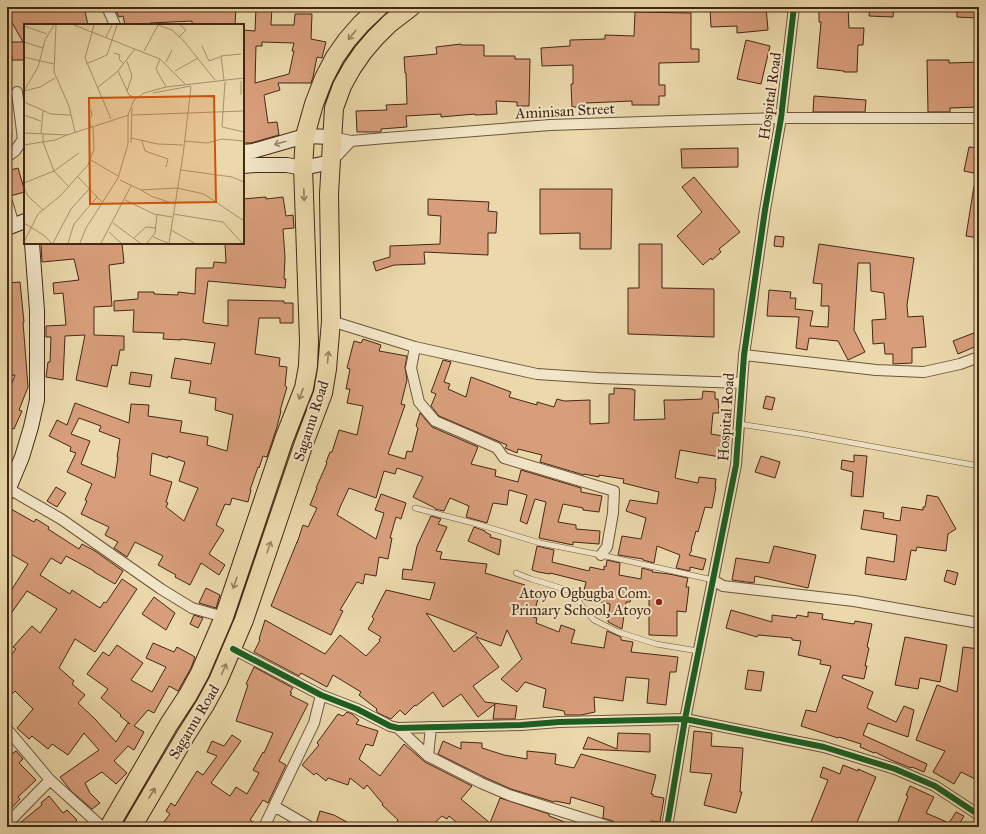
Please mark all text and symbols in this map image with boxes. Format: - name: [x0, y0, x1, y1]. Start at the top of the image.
- inset map: [24, 24, 244, 244]
- one-way arrow: [347, 29, 356, 40]
- street label: Hospital Road: [755, 51, 785, 141]
- street label: Aminisan Street: [514, 99, 616, 123]
- one-way arrow: [274, 140, 287, 147]
- one-way arrow: [300, 188, 308, 201]
- one-way arrow: [325, 351, 332, 364]
- street label: Hospital Road: [714, 372, 738, 462]
- street label: Sagamu Road: [289, 378, 333, 464]
- one-way arrow: [297, 388, 305, 400]
- one-way arrow: [266, 541, 273, 554]
- one-way arrow: [231, 577, 239, 589]
- place label: Atoyo Ogbugba Com. Primary School, Atoyo: [511, 584, 651, 619]
- marker: Atoyo Ogbugba Com. Primary School, Atoyo: [654, 597, 664, 607]
- one-way arrow: [221, 663, 228, 675]
- street label: Sagamu Road: [165, 681, 224, 763]
- one-way arrow: [148, 787, 156, 799]

